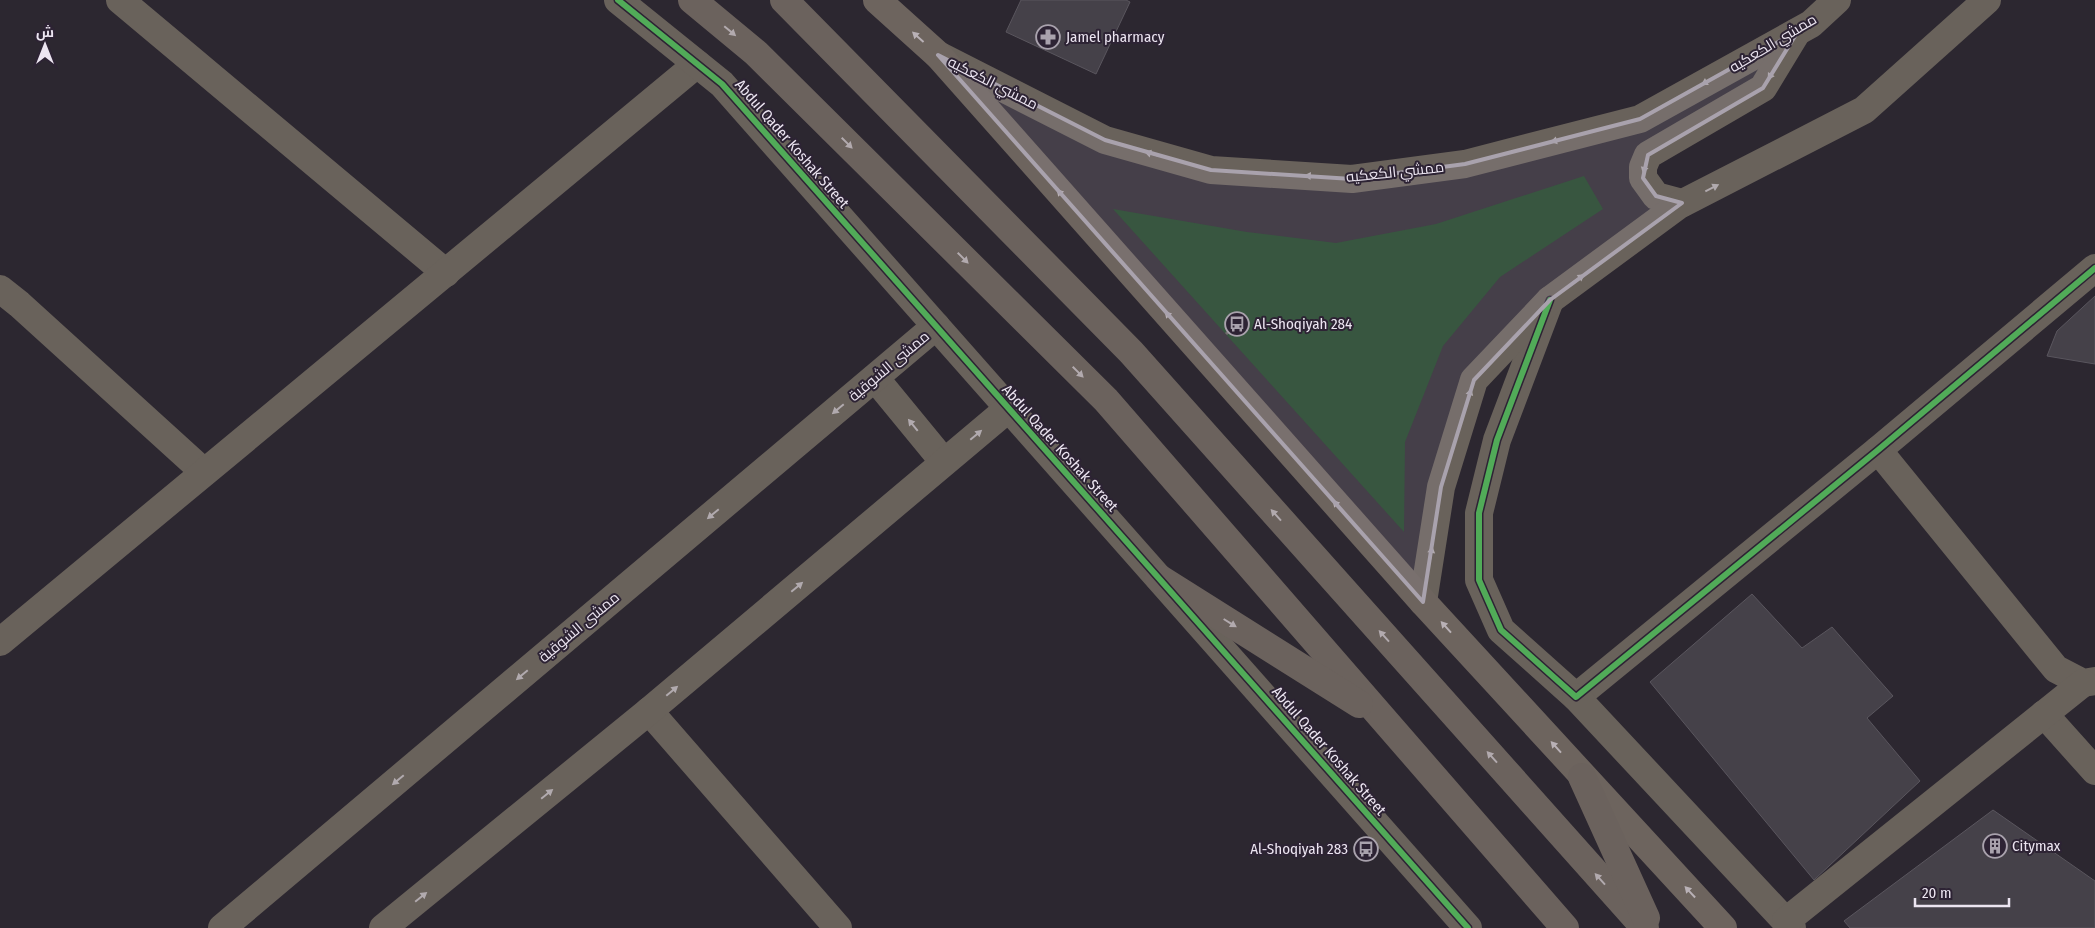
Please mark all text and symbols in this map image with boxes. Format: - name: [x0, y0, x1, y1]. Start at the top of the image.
- street label: ممشي الكعكيه: [1726, 10, 1821, 79]
- north arrow: [20, 20, 70, 70]
- text: ش: [36, 24, 54, 41]
- pharmacy icon: Jamel pharmacy: [1035, 24, 1061, 50]
- one-way arrow: [723, 25, 735, 37]
- place label: Jamel pharmacy: [1066, 28, 1165, 46]
- one-way arrow: [911, 31, 924, 42]
- street label: ممشي الكعكيه: [944, 53, 1041, 116]
- one-way arrow: [1768, 66, 1777, 79]
- street label: Abdul Qader Koshak Street: [731, 76, 853, 212]
- one-way arrow: [1701, 77, 1714, 86]
- one-way arrow: [1550, 136, 1565, 144]
- one-way arrow: [841, 137, 853, 149]
- one-way arrow: [1144, 149, 1159, 157]
- street label: ممشي الكعكيه: [1345, 158, 1445, 189]
- one-way arrow: [1641, 158, 1649, 174]
- one-way arrow: [1304, 172, 1320, 180]
- one-way arrow: [1705, 184, 1719, 192]
- one-way arrow: [1057, 189, 1068, 202]
- one-way arrow: [956, 251, 968, 263]
- one-way arrow: [1571, 274, 1584, 285]
- one-way arrow: [1165, 311, 1176, 323]
- bus stop icon: Al-Shoqiyah 284: [1224, 311, 1250, 337]
- place label: Al-Shoqiyah 284: [1254, 315, 1352, 333]
- street label: ممشى الشوقية: [845, 327, 934, 406]
- one-way arrow: [1072, 366, 1084, 378]
- street label: Abdul Qader Koshak Street: [998, 381, 1122, 515]
- one-way arrow: [1465, 389, 1473, 404]
- one-way arrow: [831, 404, 844, 415]
- one-way arrow: [908, 419, 919, 432]
- one-way arrow: [970, 430, 983, 441]
- one-way arrow: [1332, 501, 1344, 513]
- one-way arrow: [708, 508, 720, 520]
- one-way arrow: [1270, 509, 1282, 521]
- one-way arrow: [1427, 546, 1435, 562]
- one-way arrow: [790, 581, 803, 592]
- street label: ممشى الشوقية: [535, 588, 624, 667]
- one-way arrow: [1223, 618, 1237, 628]
- one-way arrow: [1440, 622, 1452, 634]
- one-way arrow: [1378, 631, 1390, 643]
- one-way arrow: [516, 669, 528, 680]
- street label: Abdul Qader Koshak Street: [1268, 683, 1390, 819]
- one-way arrow: [666, 686, 679, 697]
- one-way arrow: [1550, 742, 1562, 754]
- one-way arrow: [1486, 752, 1498, 764]
- one-way arrow: [391, 774, 404, 785]
- one-way arrow: [540, 789, 553, 800]
- building icon: Citymax: [1982, 833, 2008, 859]
- bus stop icon: Al-Shoqiyah 283: [1353, 836, 1379, 862]
- place label: Citymax: [2012, 837, 2061, 855]
- place label: Al-Shoqiyah 283: [1250, 840, 1348, 858]
- one-way arrow: [1595, 872, 1606, 885]
- scale bar: [1915, 876, 2009, 908]
- text: 20 m: [1922, 884, 1952, 902]
- one-way arrow: [1684, 887, 1696, 899]
- one-way arrow: [414, 892, 427, 903]

